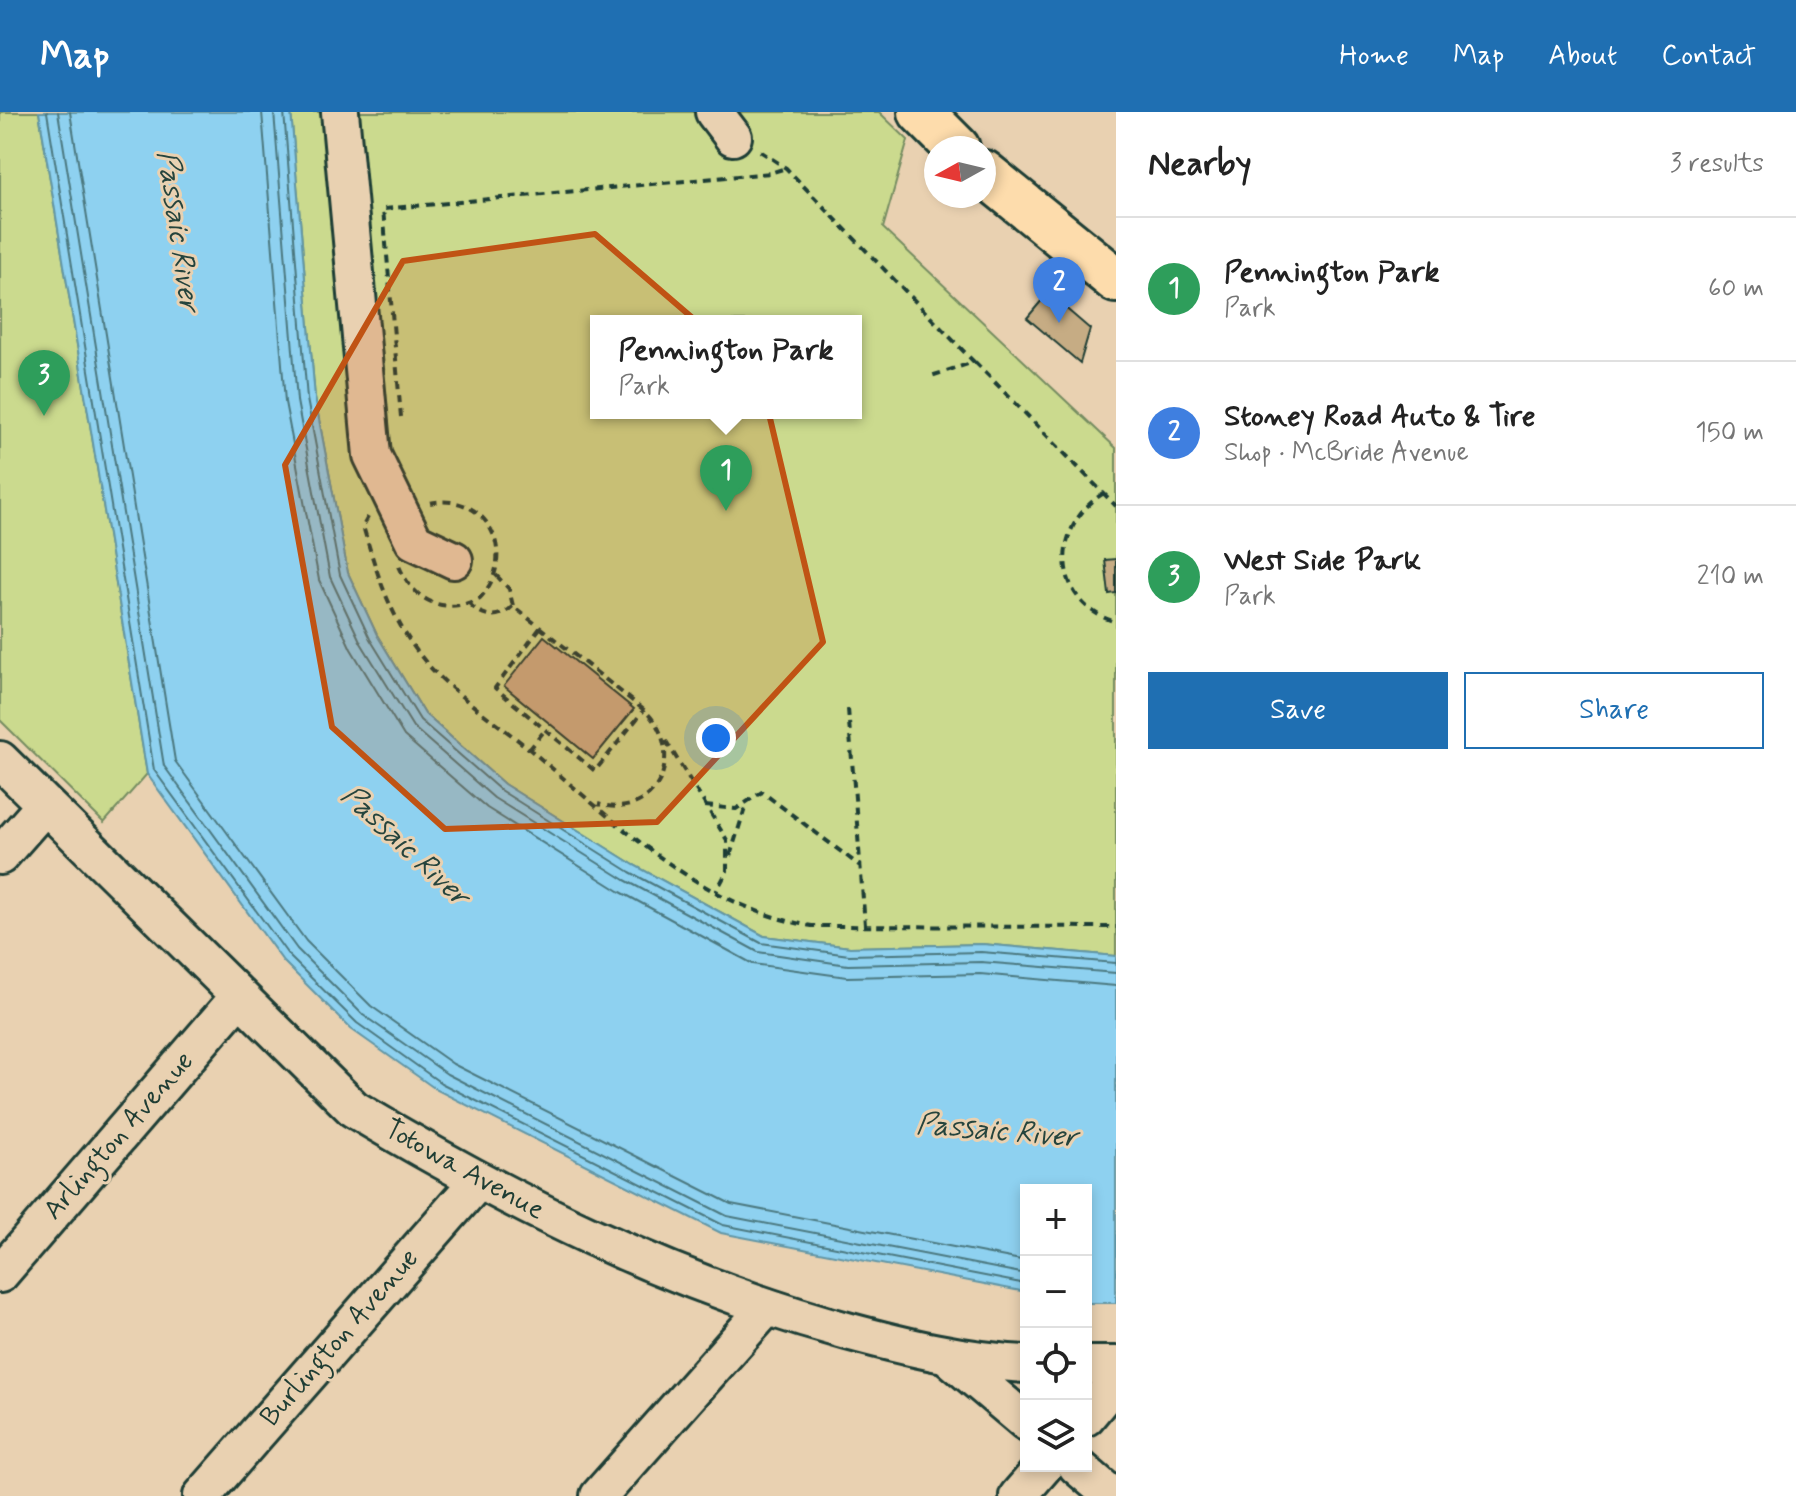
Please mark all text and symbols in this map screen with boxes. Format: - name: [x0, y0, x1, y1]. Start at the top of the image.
- text: Map: [40, 32, 110, 81]
- text: Home: [1339, 38, 1409, 75]
- text: Map: [1453, 38, 1504, 75]
- text: About: [1548, 38, 1617, 75]
- text: Contact: [1661, 38, 1756, 75]
- north arrow: [924, 136, 996, 208]
- text: Nearby: [1148, 142, 1252, 187]
- text: 3 results: [1670, 147, 1764, 181]
- water label: Passaic River: [147, 148, 209, 317]
- text: Pennington Park: [1224, 253, 1440, 292]
- pin: 2: [1033, 257, 1085, 323]
- text: 1: [1168, 272, 1180, 306]
- text: 60 m: [1708, 272, 1764, 306]
- text: Park: [1224, 292, 1276, 326]
- popup: [590, 315, 862, 419]
- text: Pennington Park: [618, 331, 834, 370]
- pin: 3: [18, 350, 70, 416]
- text: Park: [618, 370, 670, 404]
- text: Stoney Road Auto & Tire: [1224, 397, 1536, 436]
- text: 2: [1168, 416, 1180, 450]
- text: 150 m: [1695, 416, 1764, 450]
- text: Shop · McBride Avenue: [1224, 436, 1469, 470]
- pin: 1: [700, 445, 752, 511]
- text: West Side Park: [1224, 541, 1421, 580]
- text: 3: [1168, 560, 1180, 594]
- text: 210 m: [1697, 560, 1764, 594]
- text: Park: [1224, 580, 1276, 614]
- button: Save: [1148, 672, 1448, 749]
- button: Share: [1464, 672, 1764, 749]
- your location: [696, 718, 736, 758]
- water label: Passaic River: [333, 777, 480, 918]
- street label: Arlington Avenue: [35, 1044, 205, 1230]
- water label: Passaic River: [915, 1105, 1083, 1158]
- street label: Totowa Avenue: [377, 1111, 551, 1229]
- map controls: [1020, 1184, 1092, 1472]
- button: +: [1020, 1184, 1092, 1256]
- street label: Burlington Avenue: [252, 1241, 430, 1437]
- button: −: [1020, 1256, 1092, 1328]
- button: locate: [1020, 1328, 1092, 1400]
- button: layers: [1020, 1400, 1092, 1472]

